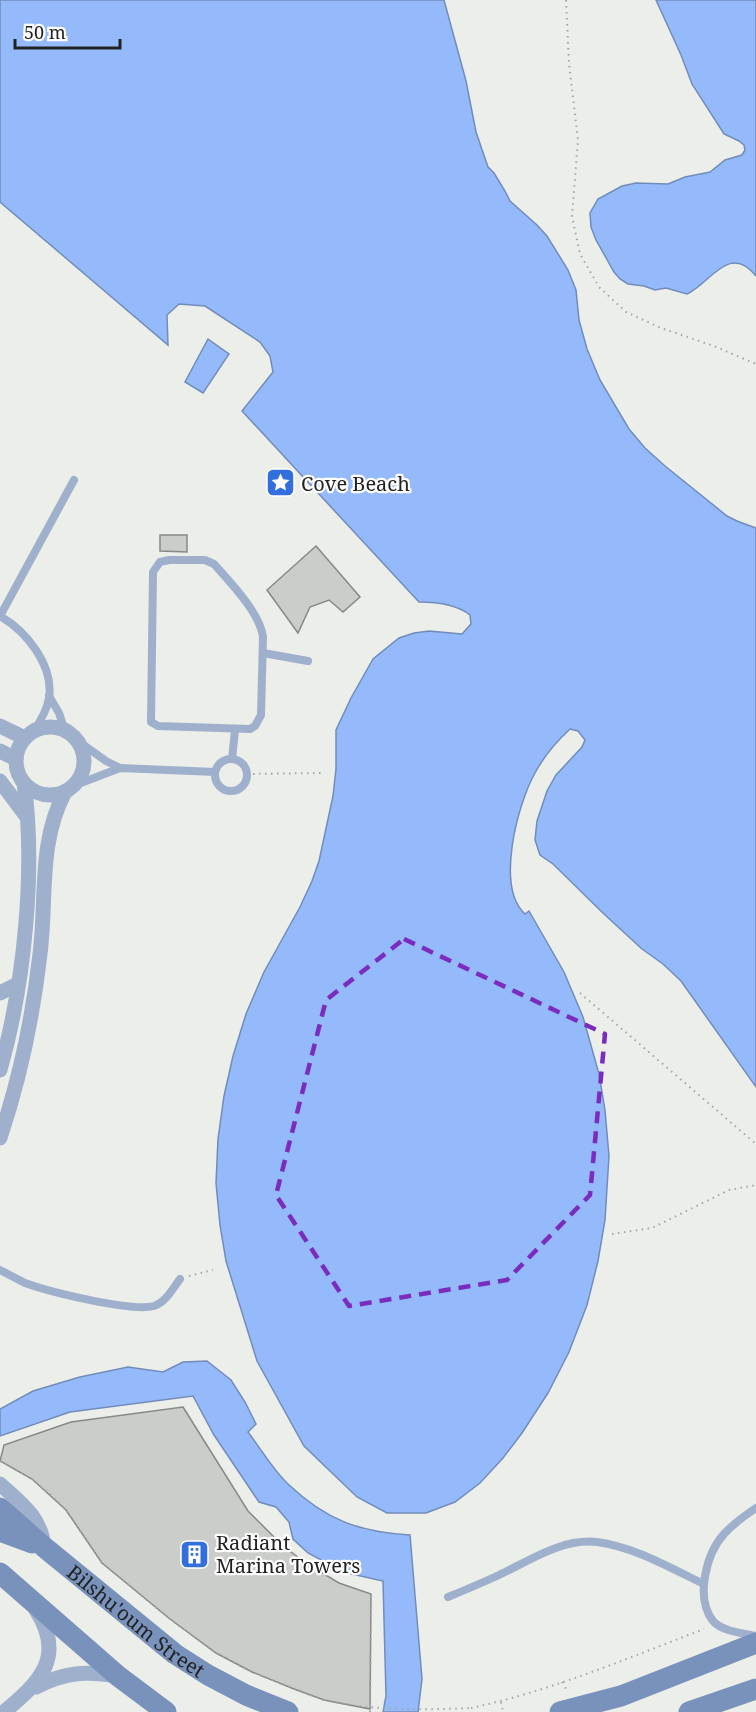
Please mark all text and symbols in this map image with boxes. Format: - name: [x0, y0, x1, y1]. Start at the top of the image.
- scale bar: [15, 12, 120, 50]
- text: 50 m: [24, 20, 66, 44]
- place icon: Cove Beach: [264, 467, 296, 499]
- place label: Cove Beach: [301, 470, 410, 497]
- place label: Radiant Marina Towers: [216, 1529, 360, 1579]
- building icon: Radiant Marina Towers: [179, 1538, 211, 1570]
- street label: Bilshu'oum Street: [62, 1558, 210, 1683]

